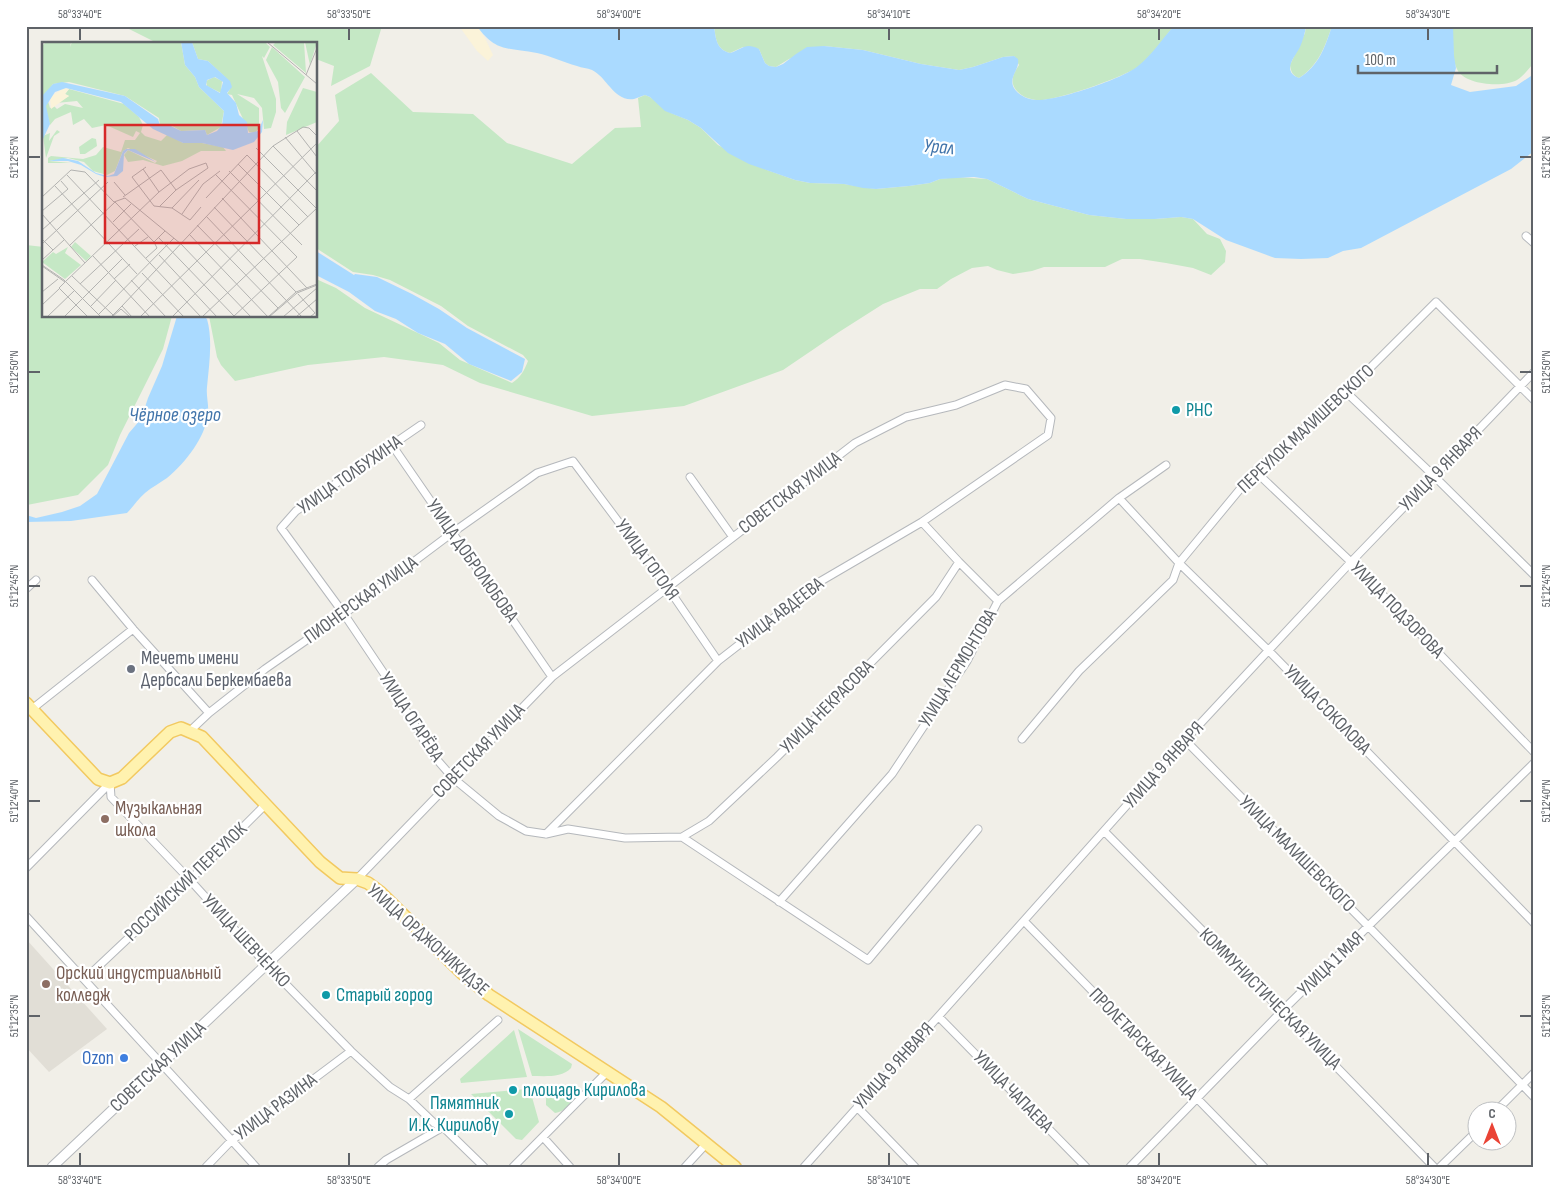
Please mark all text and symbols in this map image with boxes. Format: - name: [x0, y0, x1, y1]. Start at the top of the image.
- text: 58°33'40"E: [58, 7, 102, 22]
- text: 58°33'50"E: [327, 7, 371, 22]
- text: 58°34'00"E: [597, 7, 641, 22]
- text: 58°34'10"E: [867, 7, 911, 22]
- text: 58°34'20"E: [1137, 7, 1181, 22]
- text: 58°34'30"E: [1406, 7, 1450, 22]
- inset map: [42, 42, 318, 318]
- scale bar: [1358, 42, 1496, 74]
- text: 100 m: [1365, 51, 1396, 70]
- water label: Урал: [923, 134, 955, 160]
- text: 51°12'55"N: [7, 136, 22, 178]
- text: 51°12'55"N: [1539, 136, 1554, 178]
- text: 51°12'50"N: [7, 351, 22, 394]
- text: 51°12'50"N: [1539, 351, 1554, 394]
- street label: ПЕРЕУЛОК МАЛИШЕВСКОГО: [1233, 360, 1379, 498]
- place label: РНС: [1186, 399, 1213, 422]
- water label: Чёрное озеро: [129, 403, 221, 427]
- marker: РНС: [1170, 404, 1182, 416]
- street label: УЛИЦА 9 ЯНВАРЯ: [1395, 422, 1487, 516]
- street label: УЛИЦА ТОЛБУХИНА: [293, 430, 407, 519]
- street label: СОВЕТСКАЯ УЛИЦА: [734, 446, 847, 539]
- street label: УЛИЦА ДОБРОЛЮБОВА: [421, 495, 523, 628]
- street label: УЛИЦА ГОГОЛЯ: [610, 515, 684, 605]
- street label: ПИОНЕРСКАЯ УЛИЦА: [300, 551, 423, 649]
- street label: УЛИЦА ПОДЗОРОВА: [1345, 557, 1450, 664]
- text: 51°12'45"N: [7, 565, 22, 607]
- text: 51°12'45"N: [1539, 565, 1554, 607]
- street label: УЛИЦА АВДЕЕВА: [732, 572, 829, 653]
- street label: УЛИЦА ЛЕРМОНТОВА: [914, 604, 1003, 731]
- place label: Мечеть имени Дербсали Беркембаева: [141, 647, 291, 692]
- street label: УЛИЦА НЕКРАСОВА: [776, 655, 879, 758]
- street label: УЛИЦА СОКОЛОВА: [1279, 660, 1376, 760]
- marker: Мечеть имени Дербсали Беркембаева: [125, 663, 137, 675]
- street label: УЛИЦА ОГАРЁВА: [374, 668, 449, 767]
- street label: СОВЕТСКАЯ УЛИЦА: [428, 698, 530, 803]
- street label: УЛИЦА 9 ЯНВАРЯ: [1119, 717, 1209, 813]
- text: 51°12'40"N: [7, 779, 22, 823]
- text: 51°12'40"N: [1539, 779, 1554, 823]
- street label: УЛИЦА МАЛИШЕВСКОГО: [1234, 791, 1360, 917]
- place label: Музыкальная школа: [115, 797, 202, 842]
- marker: Музыкальная школа: [99, 813, 111, 825]
- street label: РОССИЙСКИЙ ПЕРЕУЛОК: [120, 817, 252, 946]
- street label: УЛИЦА ОРДЖОНИКИДЗЕ: [362, 879, 494, 1001]
- street label: УЛИЦА ШЕВЧЕНКО: [197, 890, 295, 992]
- street label: КОММУНИСТИЧЕСКАЯ УЛИЦА: [1194, 923, 1346, 1075]
- street label: УЛИЦА 1 МАЯ: [1293, 927, 1369, 1001]
- place label: Орский индустриальный колледж: [56, 962, 221, 1007]
- marker: Орский индустриальный колледж: [40, 978, 52, 990]
- street label: ПРОЛЕТАРСКАЯ УЛИЦА: [1084, 983, 1203, 1105]
- place label: Старый город: [336, 984, 433, 1007]
- marker: Старый город: [320, 989, 332, 1001]
- text: 51°12'35"N: [7, 995, 22, 1037]
- text: 51°12'35"N: [1539, 995, 1554, 1037]
- street label: СОВЕТСКАЯ УЛИЦА: [105, 1016, 211, 1117]
- street label: УЛИЦА 9 ЯНВАРЯ: [849, 1018, 939, 1114]
- street label: УЛИЦА ЧАПАЕВА: [968, 1046, 1058, 1139]
- place label: Ozon: [82, 1047, 114, 1070]
- marker: Ozon: [118, 1052, 130, 1064]
- street label: УЛИЦА РАЗИНА: [230, 1068, 322, 1145]
- place label: площадь Кирилова: [523, 1079, 646, 1102]
- marker: площадь Кирилова: [507, 1084, 519, 1096]
- place label: Пямятник И.К. Кирилову: [409, 1092, 500, 1137]
- north arrow: [1468, 1100, 1518, 1150]
- text: С: [1488, 1105, 1496, 1122]
- marker: Пямятник И.К. Кирилову: [503, 1108, 515, 1120]
- text: 58°33'40"E: [58, 1173, 102, 1188]
- text: 58°33'50"E: [327, 1173, 371, 1188]
- text: 58°34'00"E: [597, 1173, 641, 1188]
- text: 58°34'10"E: [867, 1173, 911, 1188]
- text: 58°34'20"E: [1137, 1173, 1181, 1188]
- text: 58°34'30"E: [1406, 1173, 1450, 1188]

